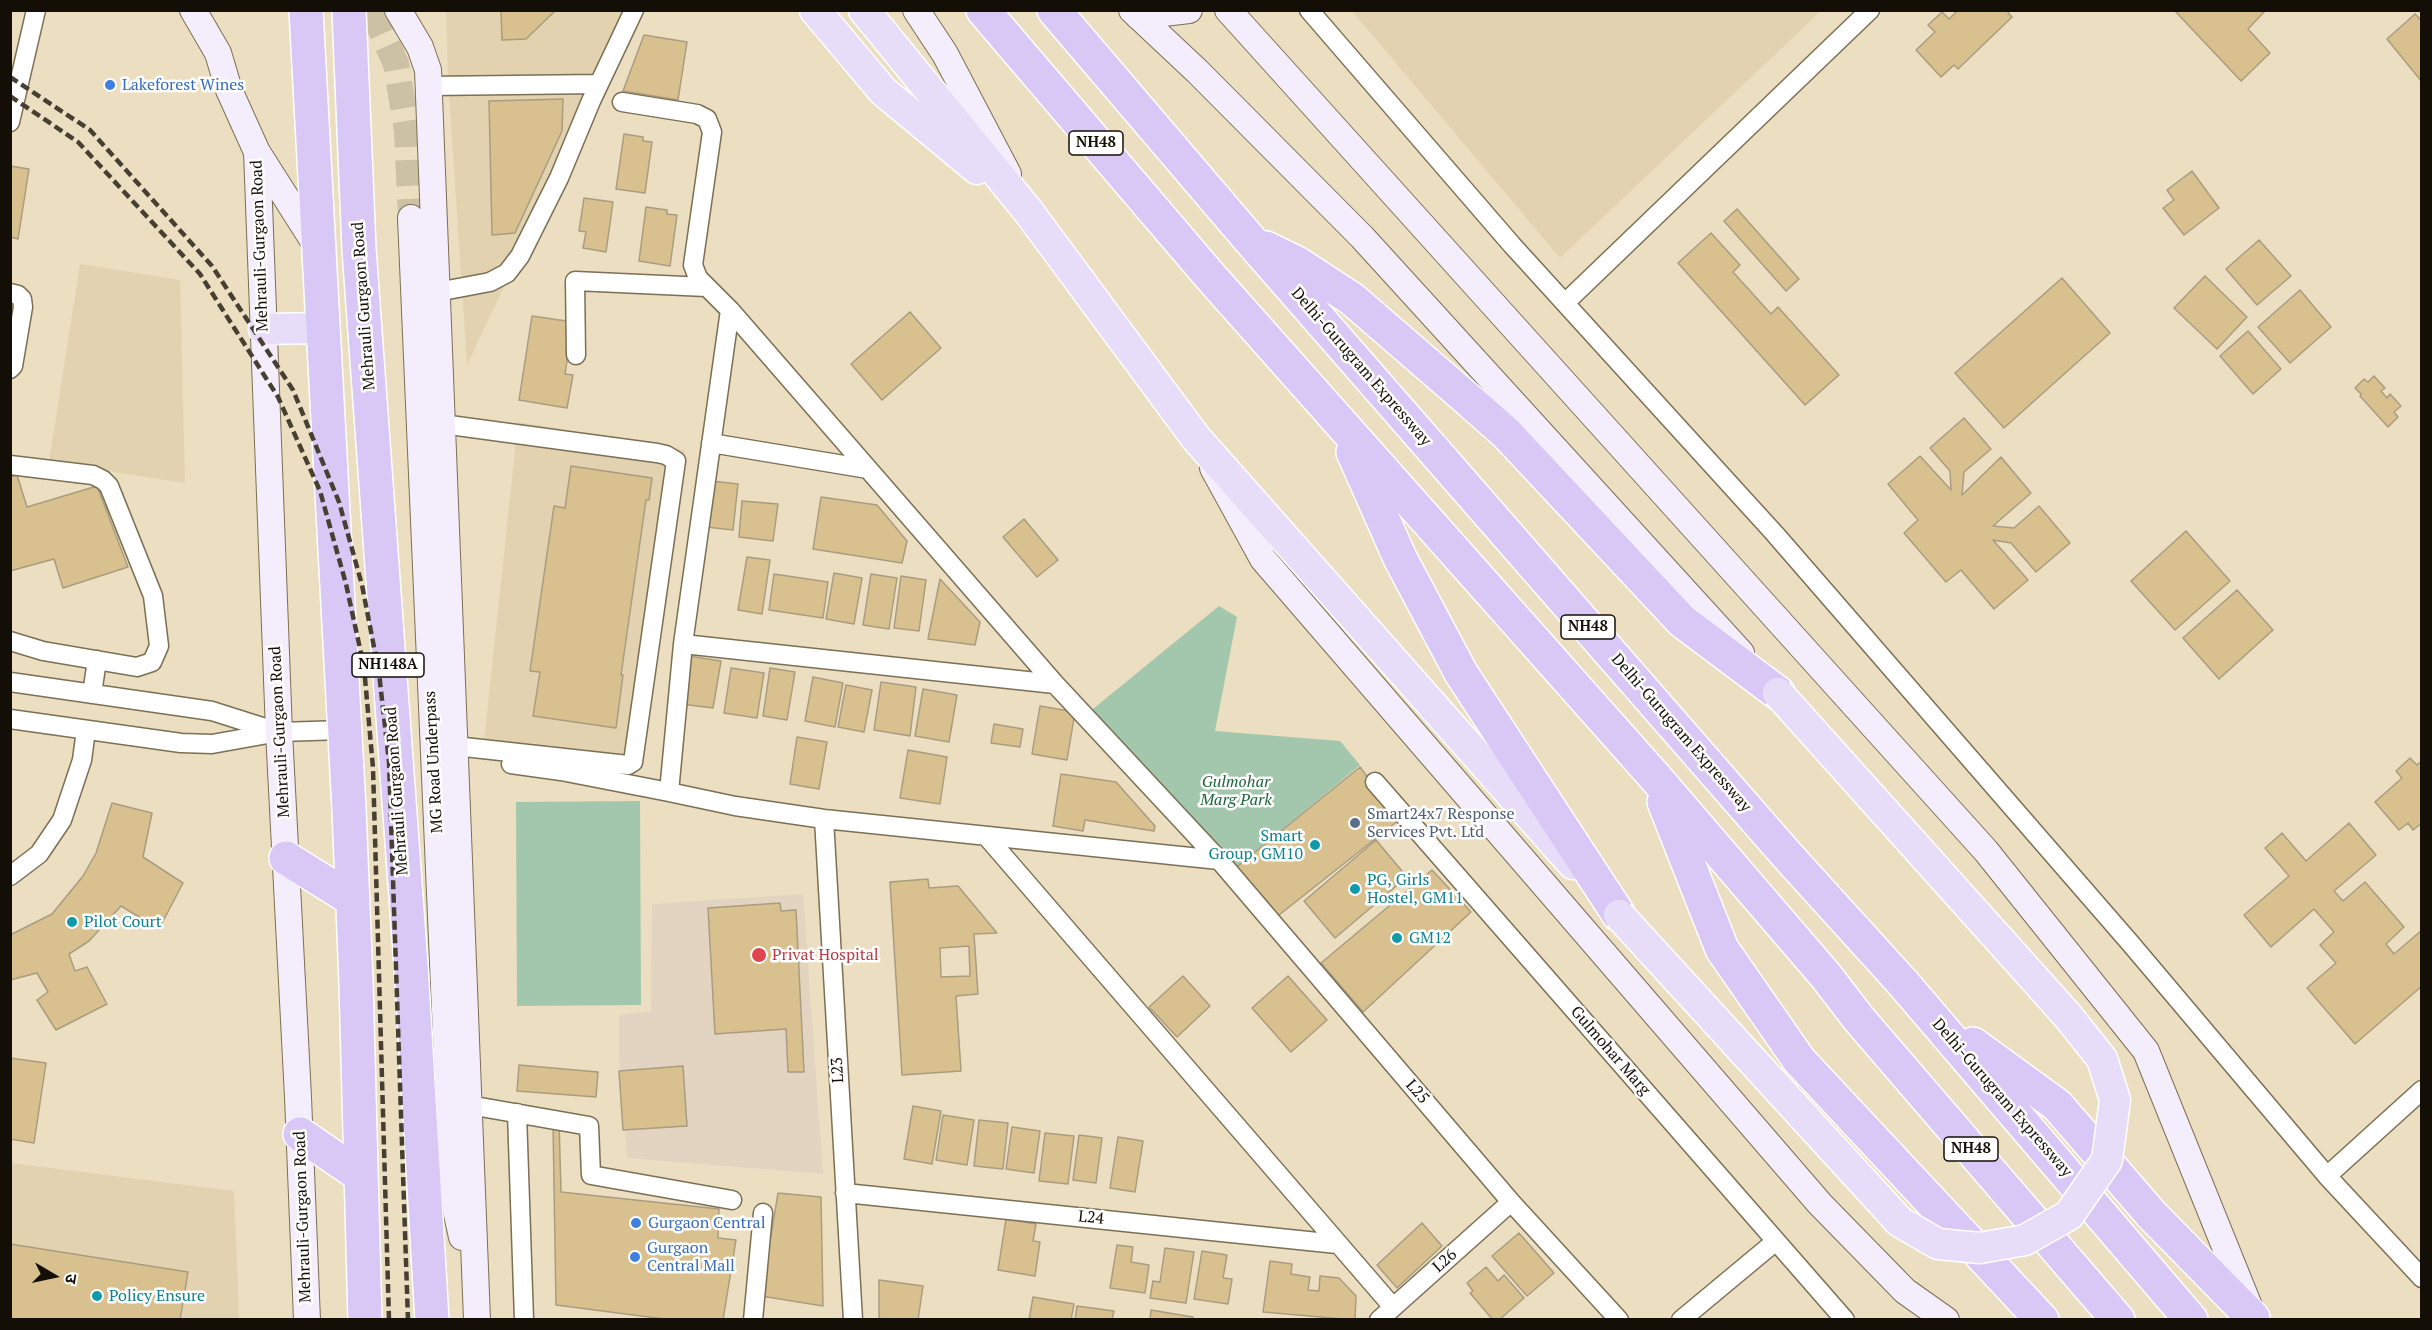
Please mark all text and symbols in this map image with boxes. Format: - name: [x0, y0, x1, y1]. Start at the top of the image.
- place label: Lakeforest Wines: [122, 75, 244, 95]
- marker: Lakeforest Wines: [103, 78, 117, 92]
- road number: NH48: [1069, 131, 1123, 155]
- street label: Mehrauli-Gurgaon Road: [247, 160, 273, 332]
- street label: Mehrauli Gurgaon Road: [349, 221, 379, 391]
- street label: Delhi-Gurugram Expressway: [1287, 284, 1435, 450]
- road number: NH48: [1561, 615, 1615, 639]
- street label: Mehrauli-Gurgaon Road: [266, 646, 294, 818]
- street label: Delhi-Gurugram Expressway: [1607, 650, 1755, 816]
- road number: NH148A: [352, 653, 424, 677]
- street label: MG Road Underpass: [421, 690, 447, 834]
- street label: Mehrauli Gurgaon Road: [382, 706, 412, 876]
- park label: Gulmohar Marg Park: [1200, 772, 1272, 810]
- place label: Smart24x7 Response Services Pvt. Ltd: [1367, 804, 1515, 842]
- marker: Smart24x7 Response Services Pvt. Ltd: [1348, 816, 1362, 830]
- place label: Smart Group, GM10: [1208, 826, 1303, 864]
- marker: Smart Group, GM10: [1308, 838, 1322, 852]
- place label: PG, Girls Hostel, GM11: [1367, 870, 1464, 908]
- marker: PG, Girls Hostel, GM11: [1348, 882, 1362, 896]
- place label: Pilot Court: [84, 912, 162, 932]
- marker: Pilot Court: [65, 915, 79, 929]
- place label: GM12: [1409, 928, 1451, 948]
- marker: GM12: [1390, 931, 1404, 945]
- place label: Privat Hospital: [772, 945, 879, 965]
- marker: Privat Hospital: [750, 946, 768, 964]
- street label: Gulmohar Marg: [1566, 1003, 1654, 1099]
- street label: Delhi-Gurugram Expressway: [1928, 1015, 2076, 1181]
- street label: L23: [828, 1057, 848, 1083]
- street label: L25: [1401, 1076, 1433, 1108]
- street label: Mehrauli-Gurgaon Road: [290, 1131, 316, 1303]
- road number: NH48: [1944, 1137, 1998, 1161]
- street label: L24: [1077, 1207, 1105, 1229]
- place label: Gurgaon Central: [648, 1213, 766, 1233]
- marker: Gurgaon Central: [629, 1216, 643, 1230]
- place label: Gurgaon Central Mall: [647, 1238, 735, 1276]
- street label: L26: [1429, 1245, 1461, 1277]
- north arrow: [24, 1246, 84, 1306]
- marker: Gurgaon Central Mall: [628, 1250, 642, 1264]
- text: उ: [60, 1272, 83, 1285]
- place label: Policy Ensure: [109, 1286, 205, 1306]
- marker: Policy Ensure: [90, 1289, 104, 1303]

